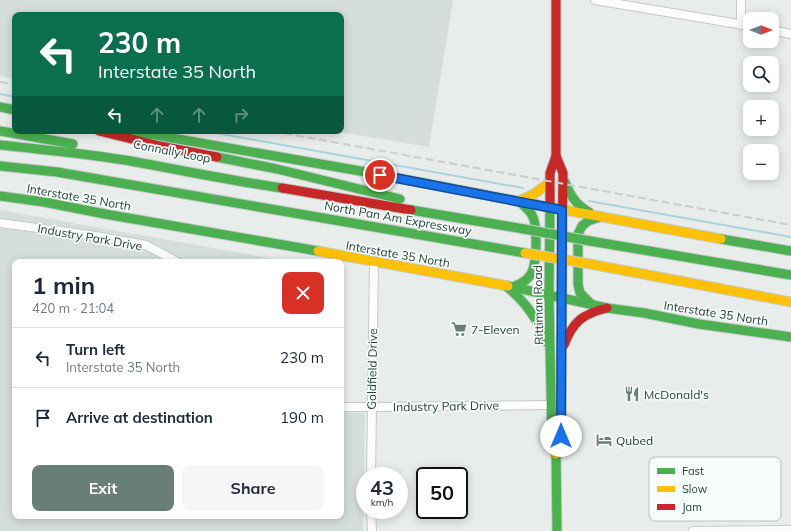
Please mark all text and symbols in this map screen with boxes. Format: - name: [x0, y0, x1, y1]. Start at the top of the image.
- north arrow: [743, 12, 779, 48]
- map controls: [743, 12, 779, 180]
- text: 230 m: [98, 25, 181, 60]
- icon: left: [32, 28, 84, 80]
- button: search: [743, 56, 779, 92]
- text: Interstate 35 North: [98, 60, 256, 83]
- button: +: [743, 100, 779, 136]
- icon: left: [104, 104, 126, 126]
- icon: ahead: [146, 104, 168, 126]
- icon: ahead: [188, 104, 210, 126]
- icon: right: [230, 104, 252, 126]
- street label: Connally Loop: [132, 136, 212, 166]
- button: −: [743, 144, 779, 180]
- pin: [363, 158, 397, 192]
- icon: arrive: [369, 164, 391, 186]
- street label: Interstate 35 North: [26, 180, 132, 214]
- street label: North Pan Am Expressway: [323, 198, 473, 238]
- street label: Industry Park Drive: [37, 220, 143, 254]
- street label: Interstate 35 North: [345, 237, 451, 271]
- street label: Rittiman Road: [530, 265, 546, 345]
- text: 1 min: [32, 270, 95, 300]
- button: close: [282, 272, 324, 314]
- street label: Interstate 35 North: [663, 297, 769, 329]
- text: 420 m · 21:04: [32, 300, 114, 316]
- supermarket icon: 7-Eleven: [450, 320, 468, 338]
- place label: 7-Eleven: [471, 322, 520, 337]
- street label: Goldfield Drive: [364, 328, 380, 410]
- text: Turn left: [66, 340, 125, 359]
- icon: left: [32, 347, 54, 369]
- text: 230 m: [280, 348, 324, 367]
- text: Interstate 35 North: [66, 359, 180, 375]
- restaurant icon: McDonald's: [623, 385, 641, 403]
- place label: McDonald's: [644, 387, 709, 402]
- street label: Industry Park Drive: [393, 398, 499, 414]
- icon: arrive: [32, 407, 54, 429]
- text: Arrive at destination: [66, 408, 213, 427]
- text: 190 m: [280, 408, 324, 427]
- position arrow: [540, 415, 582, 457]
- hotel icon: Qubed: [595, 431, 613, 449]
- place label: Qubed: [616, 433, 653, 448]
- legend: [649, 457, 781, 521]
- text: Fast: [682, 464, 704, 478]
- button: Exit: [32, 465, 174, 511]
- button: Share: [182, 465, 324, 511]
- speed limit sign: 50: [416, 467, 468, 519]
- text: 43: [370, 475, 394, 500]
- text: Slow: [682, 482, 708, 496]
- text: km/h: [371, 496, 393, 509]
- text: Jam: [682, 500, 702, 514]

